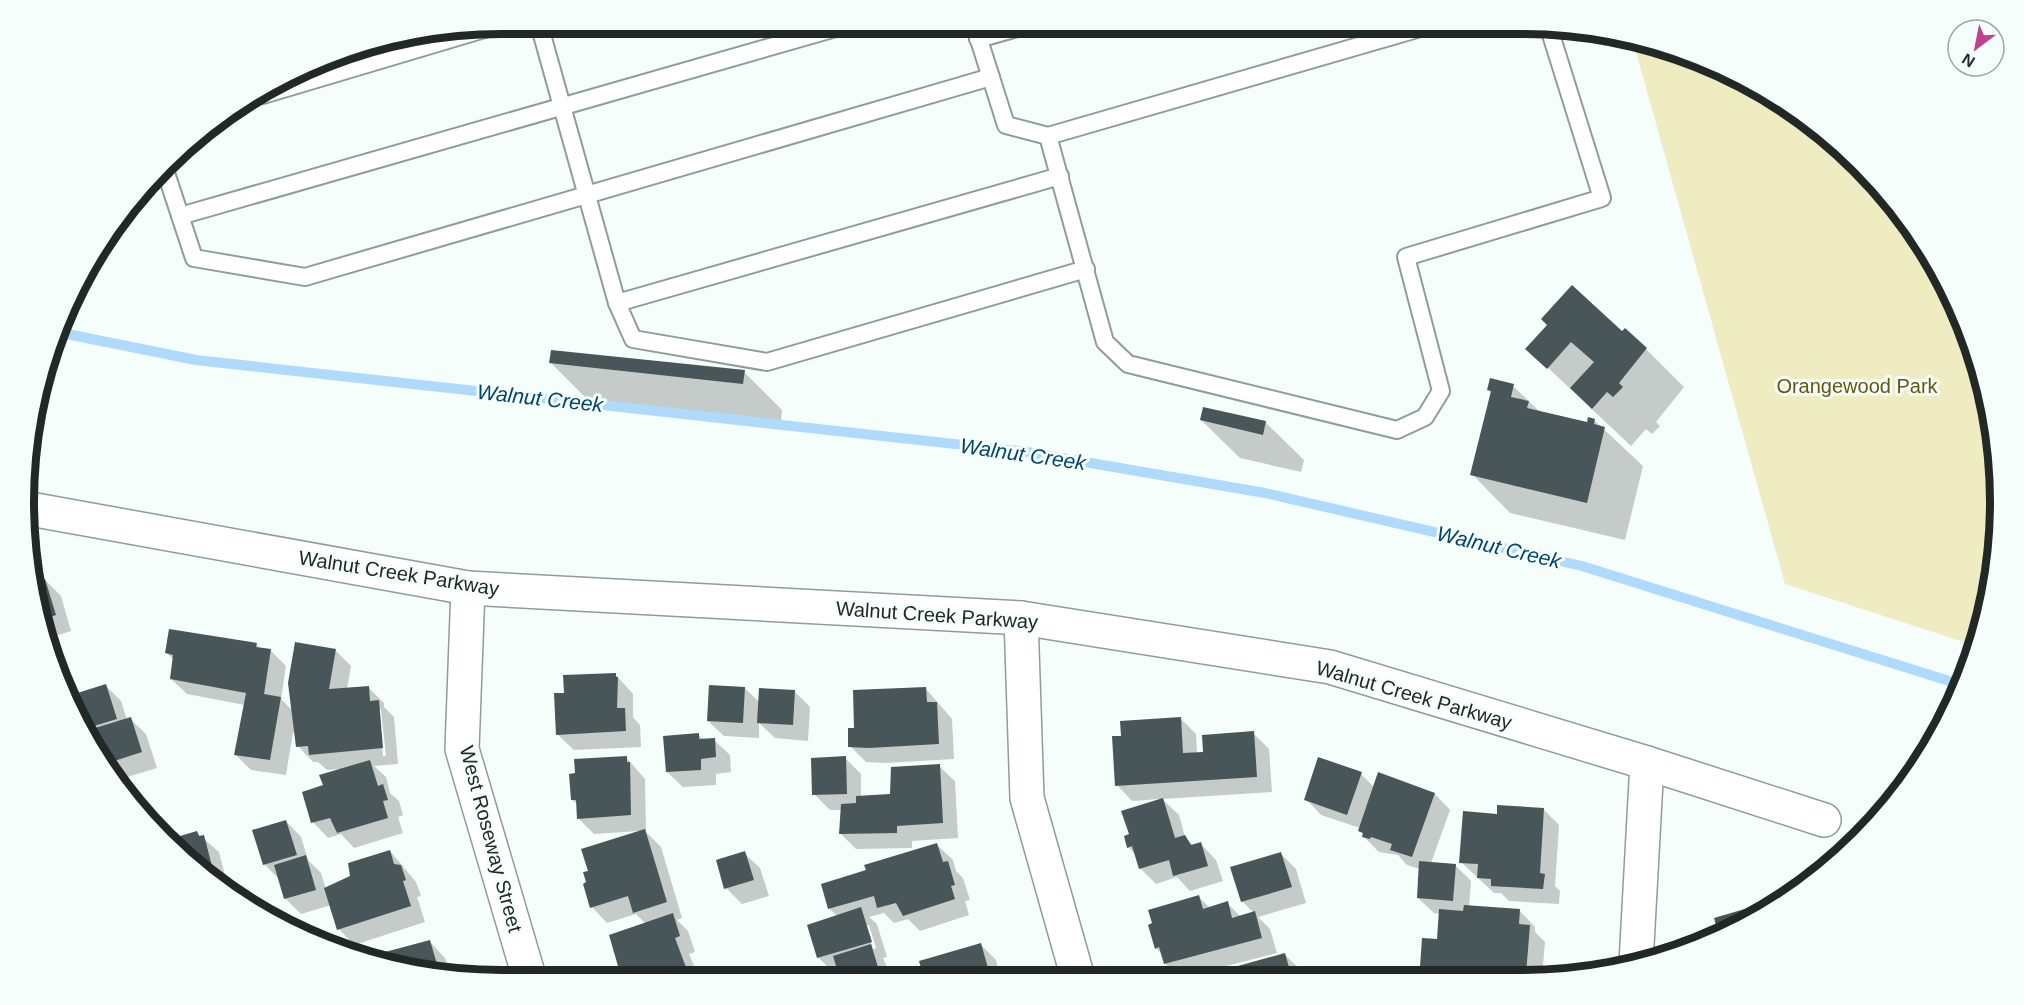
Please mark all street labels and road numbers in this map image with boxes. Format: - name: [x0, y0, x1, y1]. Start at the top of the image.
- street label: Walnut Creek Parkway: [297, 546, 501, 600]
- street label: Walnut Creek Parkway: [835, 597, 1039, 633]
- street label: Walnut Creek Parkway: [1314, 656, 1514, 734]
- street label: West Roseway Street: [456, 743, 527, 935]

